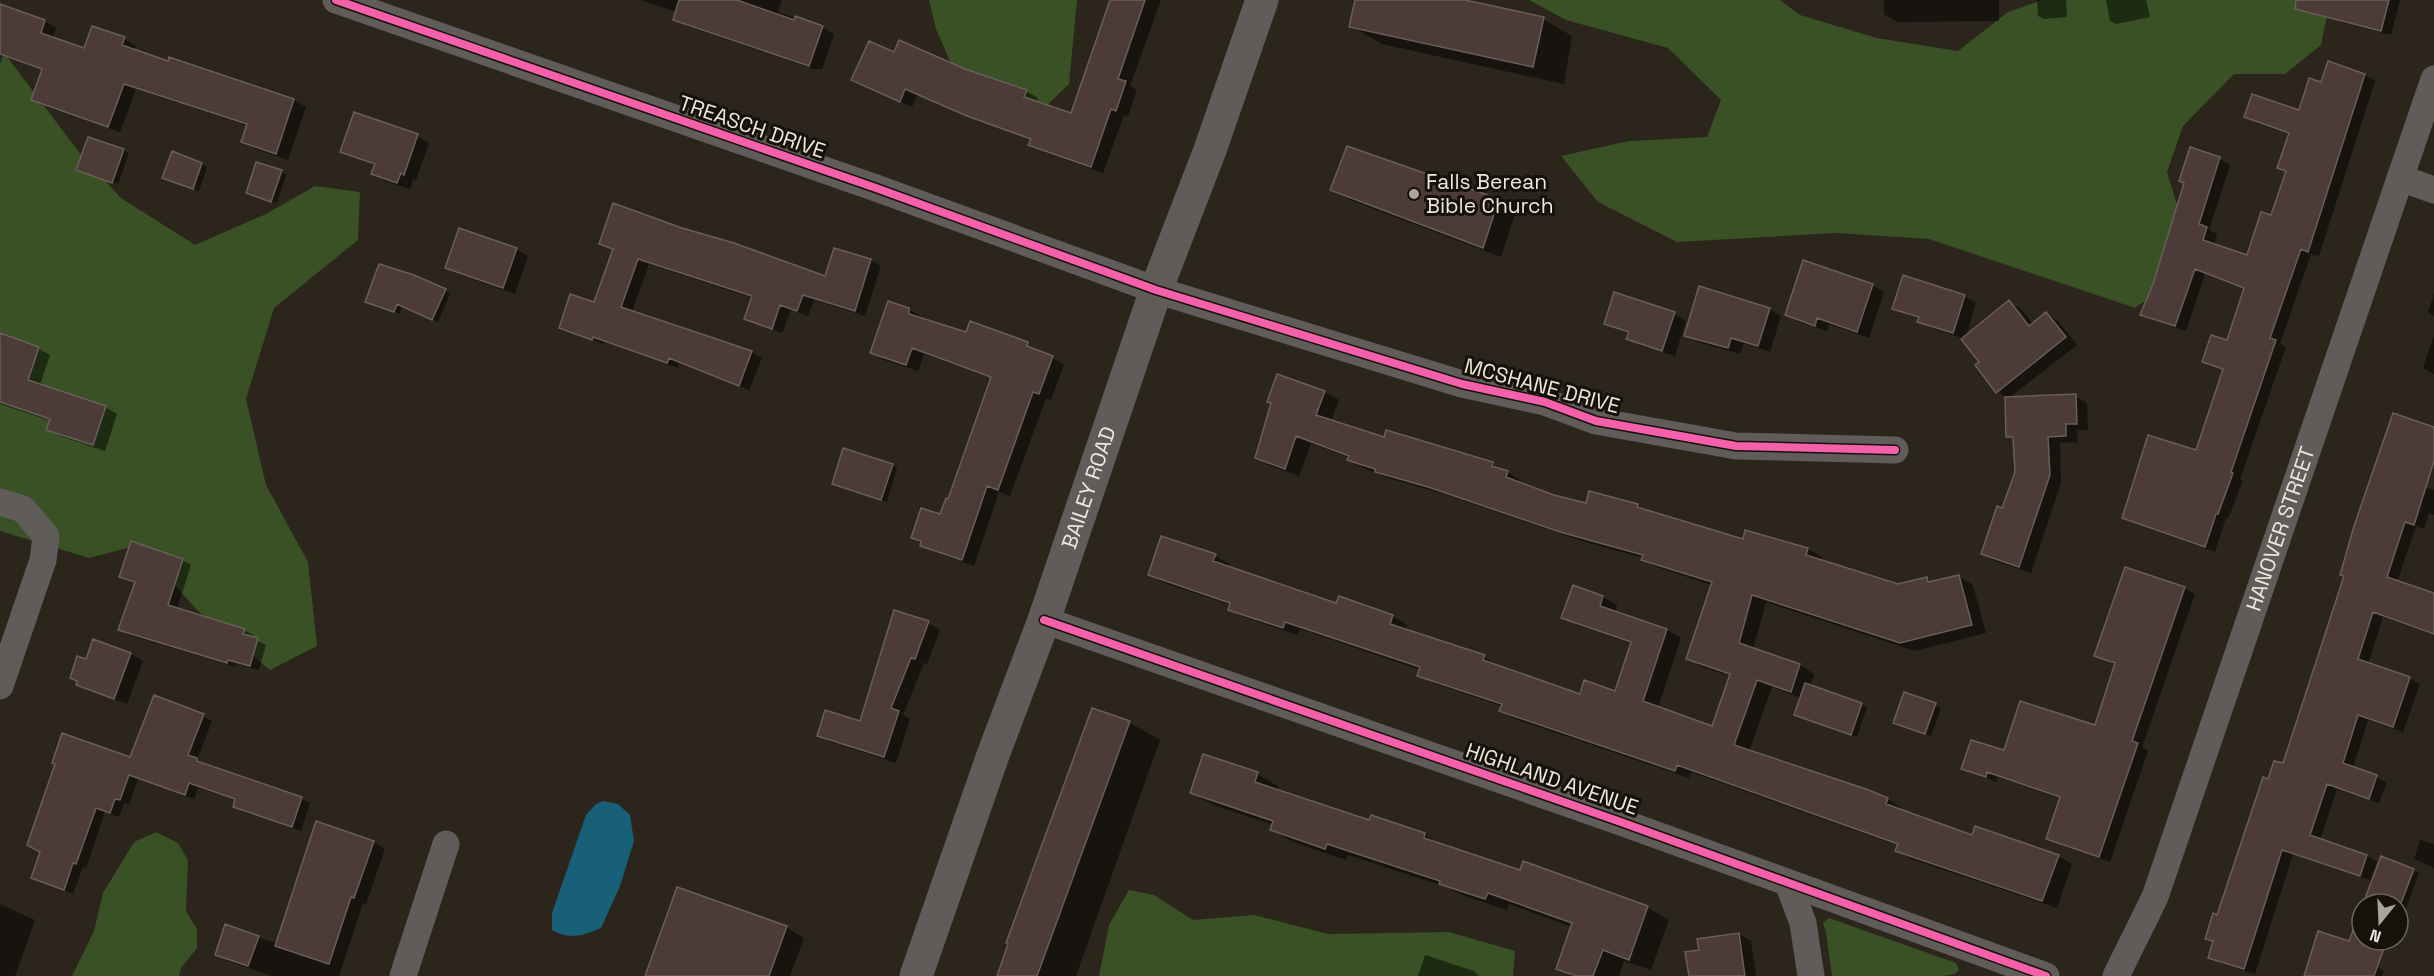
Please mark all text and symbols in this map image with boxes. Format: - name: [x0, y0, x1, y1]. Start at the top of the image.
- street label: TREASCH DRIVE: [675, 89, 829, 164]
- place label: Falls Berean Bible Church: [1426, 168, 1554, 219]
- marker: Falls Berean Bible Church: [1407, 187, 1421, 201]
- street label: MCSHANE DRIVE: [1461, 352, 1623, 419]
- street label: BAILEY ROAD: [1055, 423, 1122, 552]
- street label: HANOVER STREET: [2240, 443, 2321, 615]
- street label: HIGHLAND AVENUE: [1462, 736, 1642, 821]
- north arrow: [2350, 892, 2410, 952]
- text: N: [2367, 924, 2384, 947]

